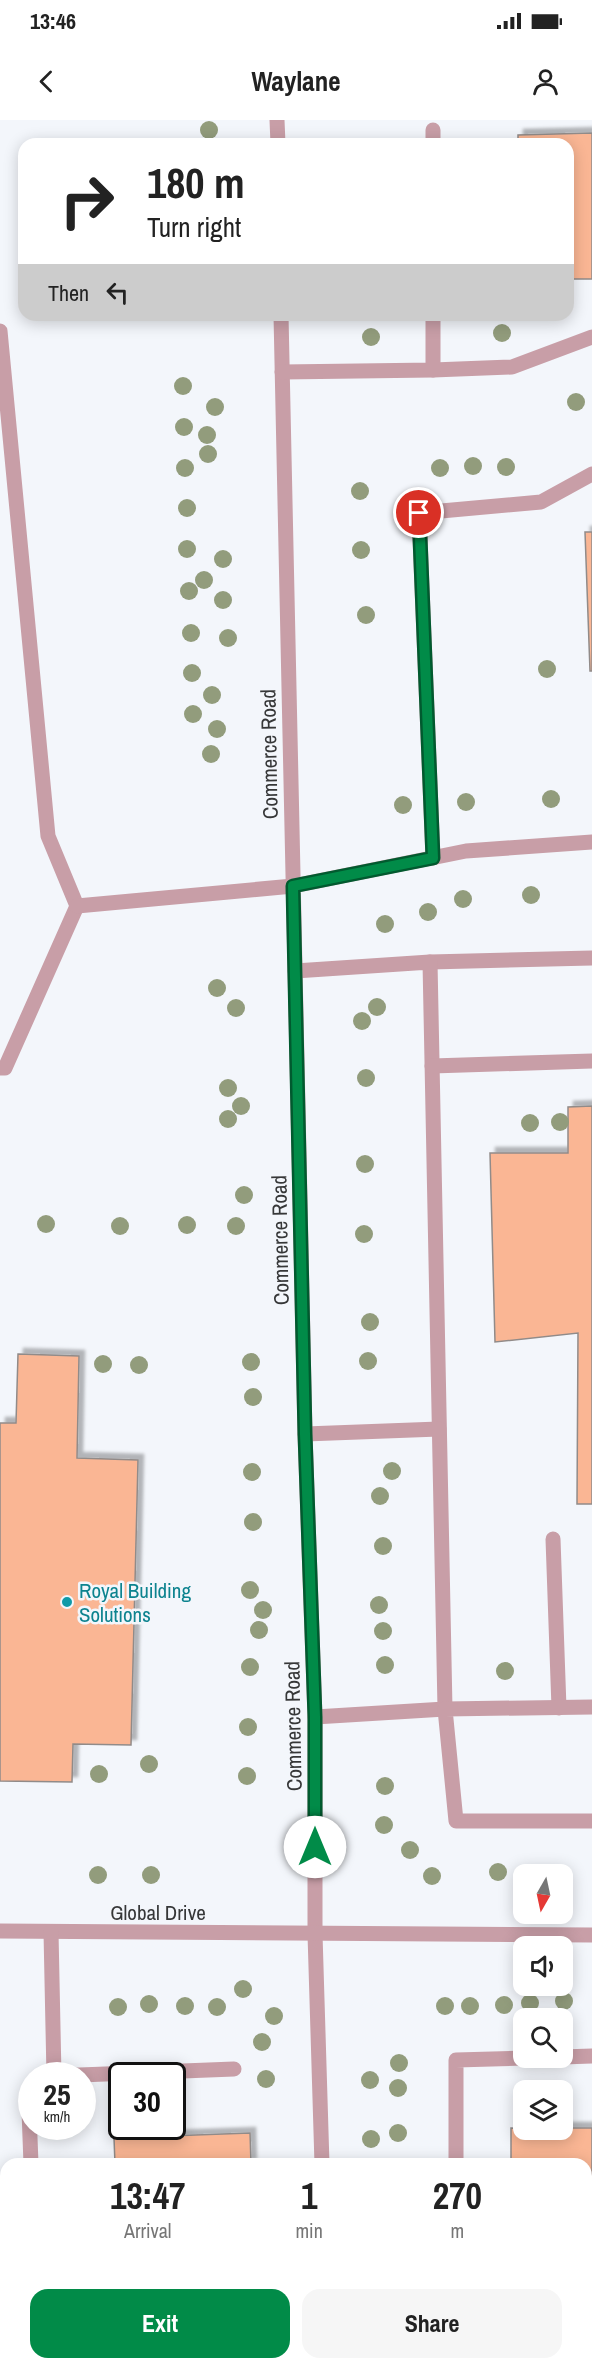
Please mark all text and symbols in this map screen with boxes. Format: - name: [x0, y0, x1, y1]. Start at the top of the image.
- text: 13:46: [30, 6, 76, 36]
- text: Waylane: [251, 63, 341, 99]
- icon: back: [30, 65, 63, 98]
- icon: person: [529, 65, 562, 98]
- text: 180 m: [147, 155, 245, 211]
- icon: right: [48, 162, 126, 240]
- text: Turn right: [147, 209, 241, 245]
- icon: left: [101, 276, 134, 309]
- text: Then: [48, 278, 89, 308]
- pin: [393, 487, 444, 538]
- icon: arrive: [402, 496, 435, 529]
- street label: Commerce Road: [253, 689, 285, 819]
- street label: Commerce Road: [264, 1175, 296, 1305]
- place label: Royal Building Solutions: [79, 1576, 191, 1629]
- marker: Royal Building Solutions: [60, 1595, 74, 1609]
- street label: Commerce Road: [277, 1661, 309, 1791]
- position arrow: [283, 1815, 347, 1879]
- north arrow: [513, 1864, 573, 1924]
- map controls: [513, 1864, 573, 2140]
- street label: Global Drive: [110, 1898, 206, 1927]
- button: sound: [513, 1936, 573, 1996]
- button: search: [513, 2008, 573, 2068]
- speed limit sign: 30: [108, 2062, 186, 2140]
- text: 25: [43, 2074, 71, 2114]
- button: layers: [513, 2080, 573, 2140]
- text: km/h: [44, 2106, 70, 2127]
- text: 13:47: [110, 2172, 185, 2220]
- text: 1: [301, 2172, 317, 2220]
- text: 270: [433, 2172, 482, 2220]
- text: Arrival: [124, 2217, 171, 2244]
- text: min: [295, 2217, 323, 2244]
- text: m: [451, 2217, 464, 2244]
- button: Exit: [30, 2289, 290, 2358]
- button: Share: [302, 2289, 562, 2358]

